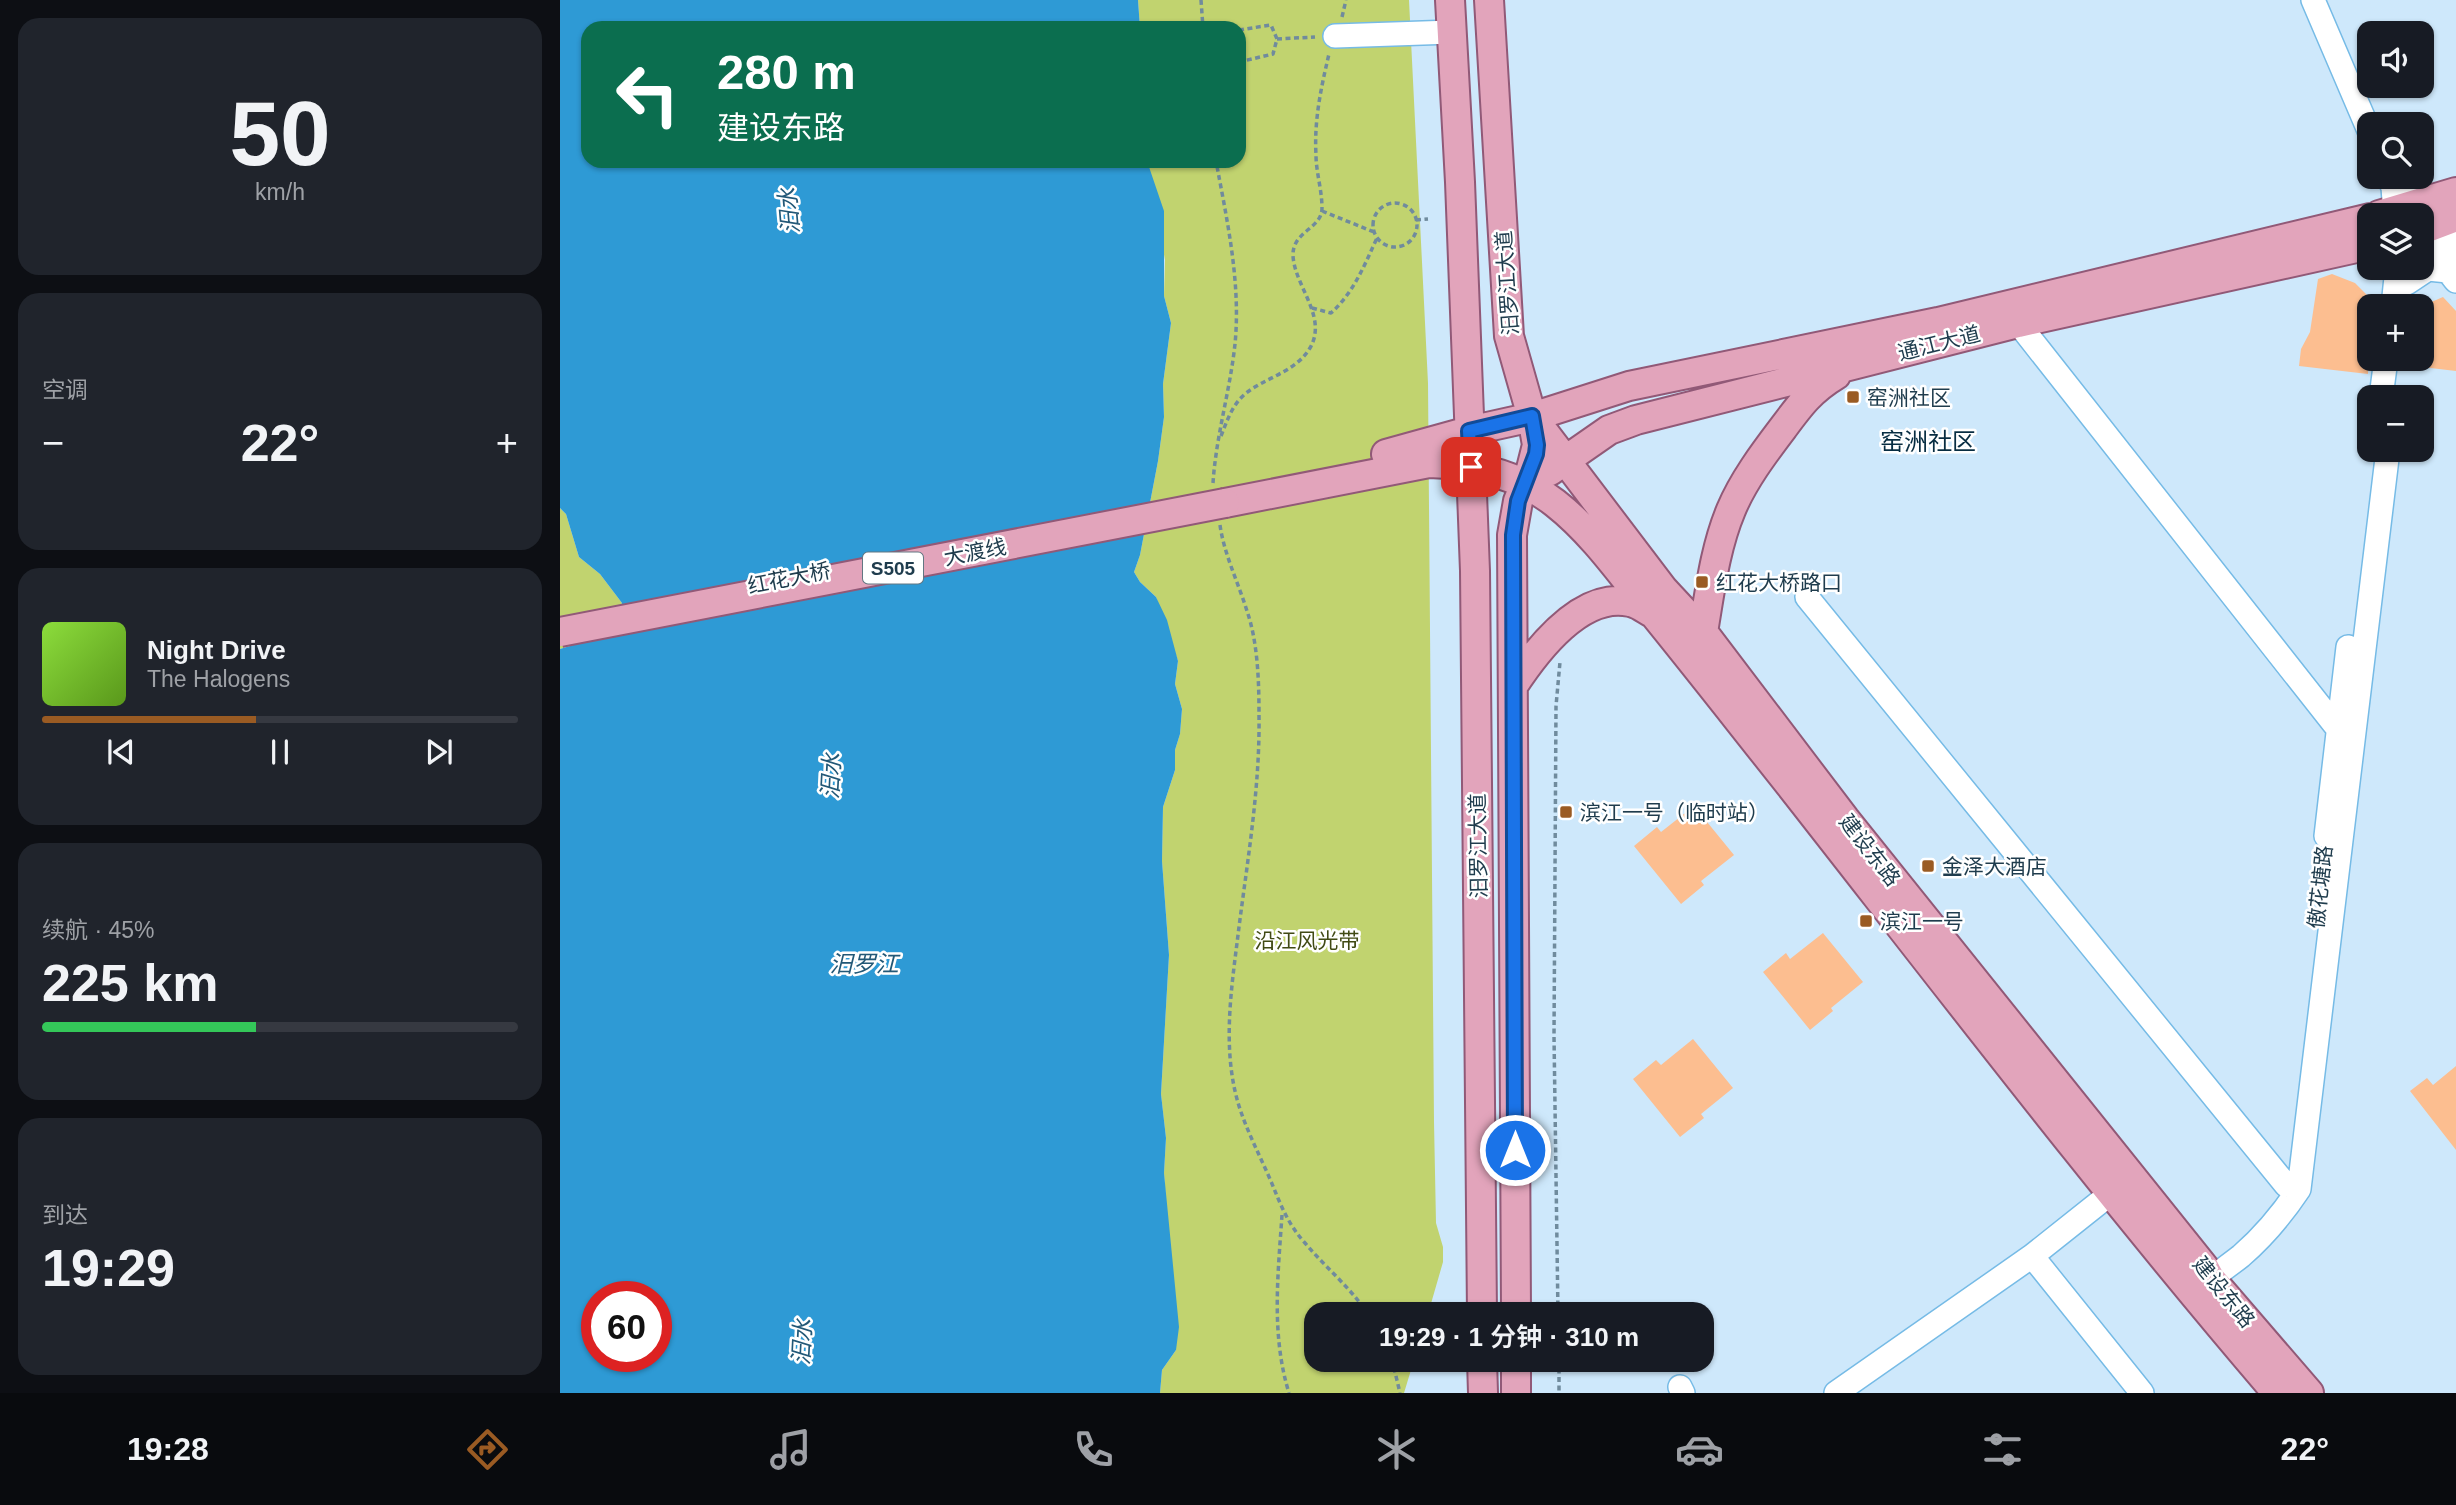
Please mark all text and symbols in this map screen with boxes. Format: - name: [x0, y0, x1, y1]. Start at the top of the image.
- map controls: [2357, 21, 2434, 462]
- button: sound: [2357, 21, 2434, 98]
- text: 280 m: [717, 45, 856, 99]
- icon: left: [602, 49, 693, 140]
- text: 50: [229, 83, 331, 184]
- text: 建设东路: [717, 110, 845, 146]
- button: search: [2357, 112, 2434, 189]
- text: km/h: [255, 179, 305, 205]
- water label: 汨水: [774, 186, 804, 235]
- button: layers: [2357, 203, 2434, 280]
- street label: 汨罗江大道: [1492, 230, 1522, 336]
- button: +: [2357, 294, 2434, 371]
- street label: 通江大道: [1895, 322, 1983, 364]
- text: 空调: [42, 377, 88, 403]
- button: −: [2357, 385, 2434, 462]
- place label: 窑洲社区: [1867, 386, 1951, 409]
- marker: 窑洲社区: [1845, 389, 1861, 405]
- text: 22°: [241, 414, 319, 472]
- text: −: [42, 422, 64, 464]
- text: +: [496, 422, 518, 464]
- district label: 窑洲社区: [1880, 428, 1976, 455]
- pin: [1441, 437, 1501, 497]
- icon: arrive: [1452, 448, 1490, 486]
- street label: 大渡线: [942, 535, 1008, 569]
- road number: S505: [863, 552, 923, 583]
- street label: 红花大桥: [746, 559, 832, 597]
- place label: 红花大桥路口: [1716, 571, 1842, 594]
- marker: 红花大桥路口: [1694, 574, 1710, 590]
- text: Night Drive: [147, 635, 286, 665]
- text: The Halogens: [147, 666, 290, 692]
- icon: previous: [102, 733, 140, 771]
- icon: pause: [261, 733, 299, 771]
- icon: next: [420, 733, 458, 771]
- water label: 汨水: [817, 751, 845, 800]
- street label: 汨罗江大道: [1466, 793, 1490, 899]
- place label: 滨江一号（临时站）: [1580, 801, 1769, 824]
- marker: 滨江一号（临时站）: [1558, 804, 1574, 820]
- street label: 建设东路: [1835, 810, 1905, 890]
- street label: 傲花塘路: [2304, 844, 2336, 930]
- place label: 金泽大酒店: [1942, 855, 2047, 878]
- marker: 金泽大酒店: [1920, 858, 1936, 874]
- place label: 滨江一号: [1880, 910, 1964, 933]
- marker: 滨江一号: [1858, 913, 1874, 929]
- text: 续航 · 45%: [42, 917, 154, 943]
- park label: 沿江风光带: [1255, 929, 1360, 952]
- water label: 汨罗江: [830, 951, 902, 977]
- text: 225 km: [42, 954, 218, 1012]
- position arrow: [1478, 1113, 1552, 1187]
- text: 到达: [42, 1202, 88, 1228]
- text: 19:29: [42, 1239, 175, 1297]
- street label: 建设东路: [2189, 1252, 2259, 1332]
- speed limit sign: 60: [581, 1281, 672, 1372]
- water label: 汨水: [788, 1317, 816, 1366]
- text: 19:29 · 1 分钟 · 310 m: [1379, 1322, 1639, 1352]
- icon: directions: [463, 1425, 512, 1474]
- icon: music: [766, 1425, 815, 1474]
- icon: phone: [1069, 1425, 1118, 1474]
- icon: climate: [1372, 1425, 1421, 1474]
- icon: car: [1675, 1425, 1724, 1474]
- icon: filters: [1978, 1425, 2027, 1474]
- text: 19:28: [127, 1431, 209, 1467]
- text: 22°: [2281, 1431, 2329, 1467]

